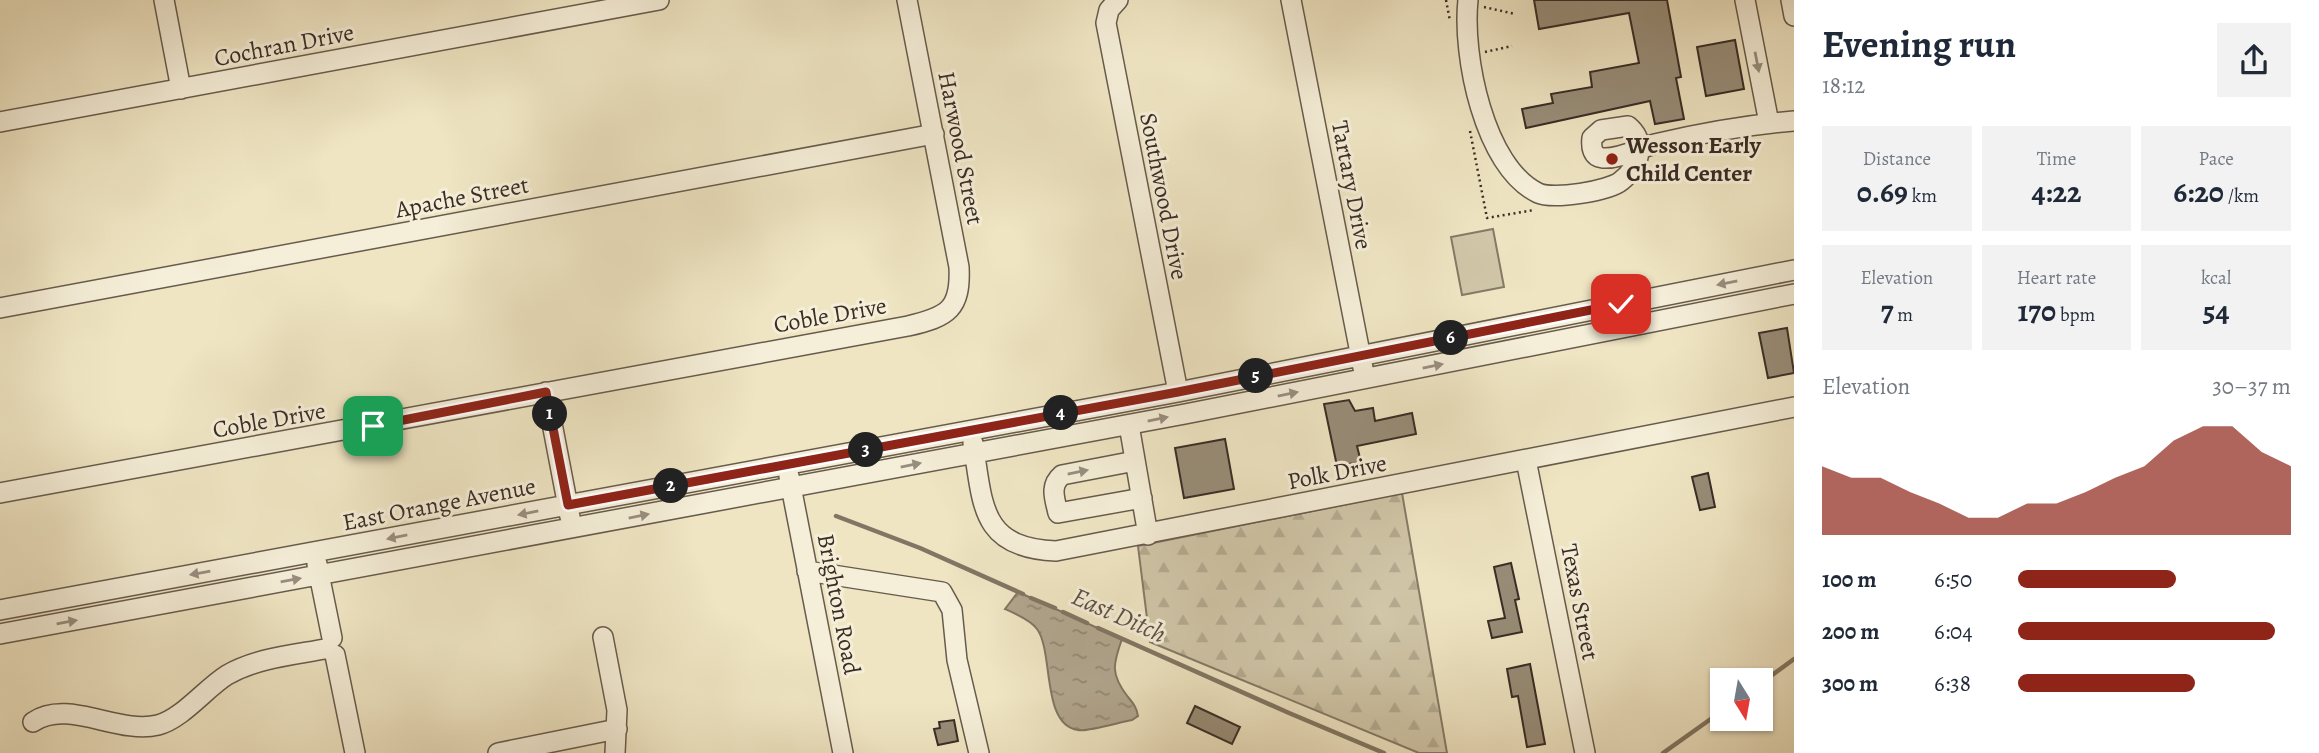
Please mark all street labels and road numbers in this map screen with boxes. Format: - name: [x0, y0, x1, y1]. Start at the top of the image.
- street label: Cochran Drive: [212, 16, 356, 74]
- street label: Harwood Street: [930, 69, 992, 227]
- street label: Southwood Drive: [1132, 110, 1196, 282]
- street label: Tartary Drive: [1324, 118, 1380, 252]
- street label: Apache Street: [392, 168, 531, 226]
- street label: Coble Drive: [771, 289, 889, 341]
- street label: Coble Drive: [210, 394, 328, 446]
- street label: Polk Drive: [1285, 447, 1389, 497]
- street label: East Orange Avenue: [340, 470, 538, 538]
- street label: Brighton Road: [810, 531, 868, 677]
- street label: Texas Street: [1553, 541, 1607, 663]

